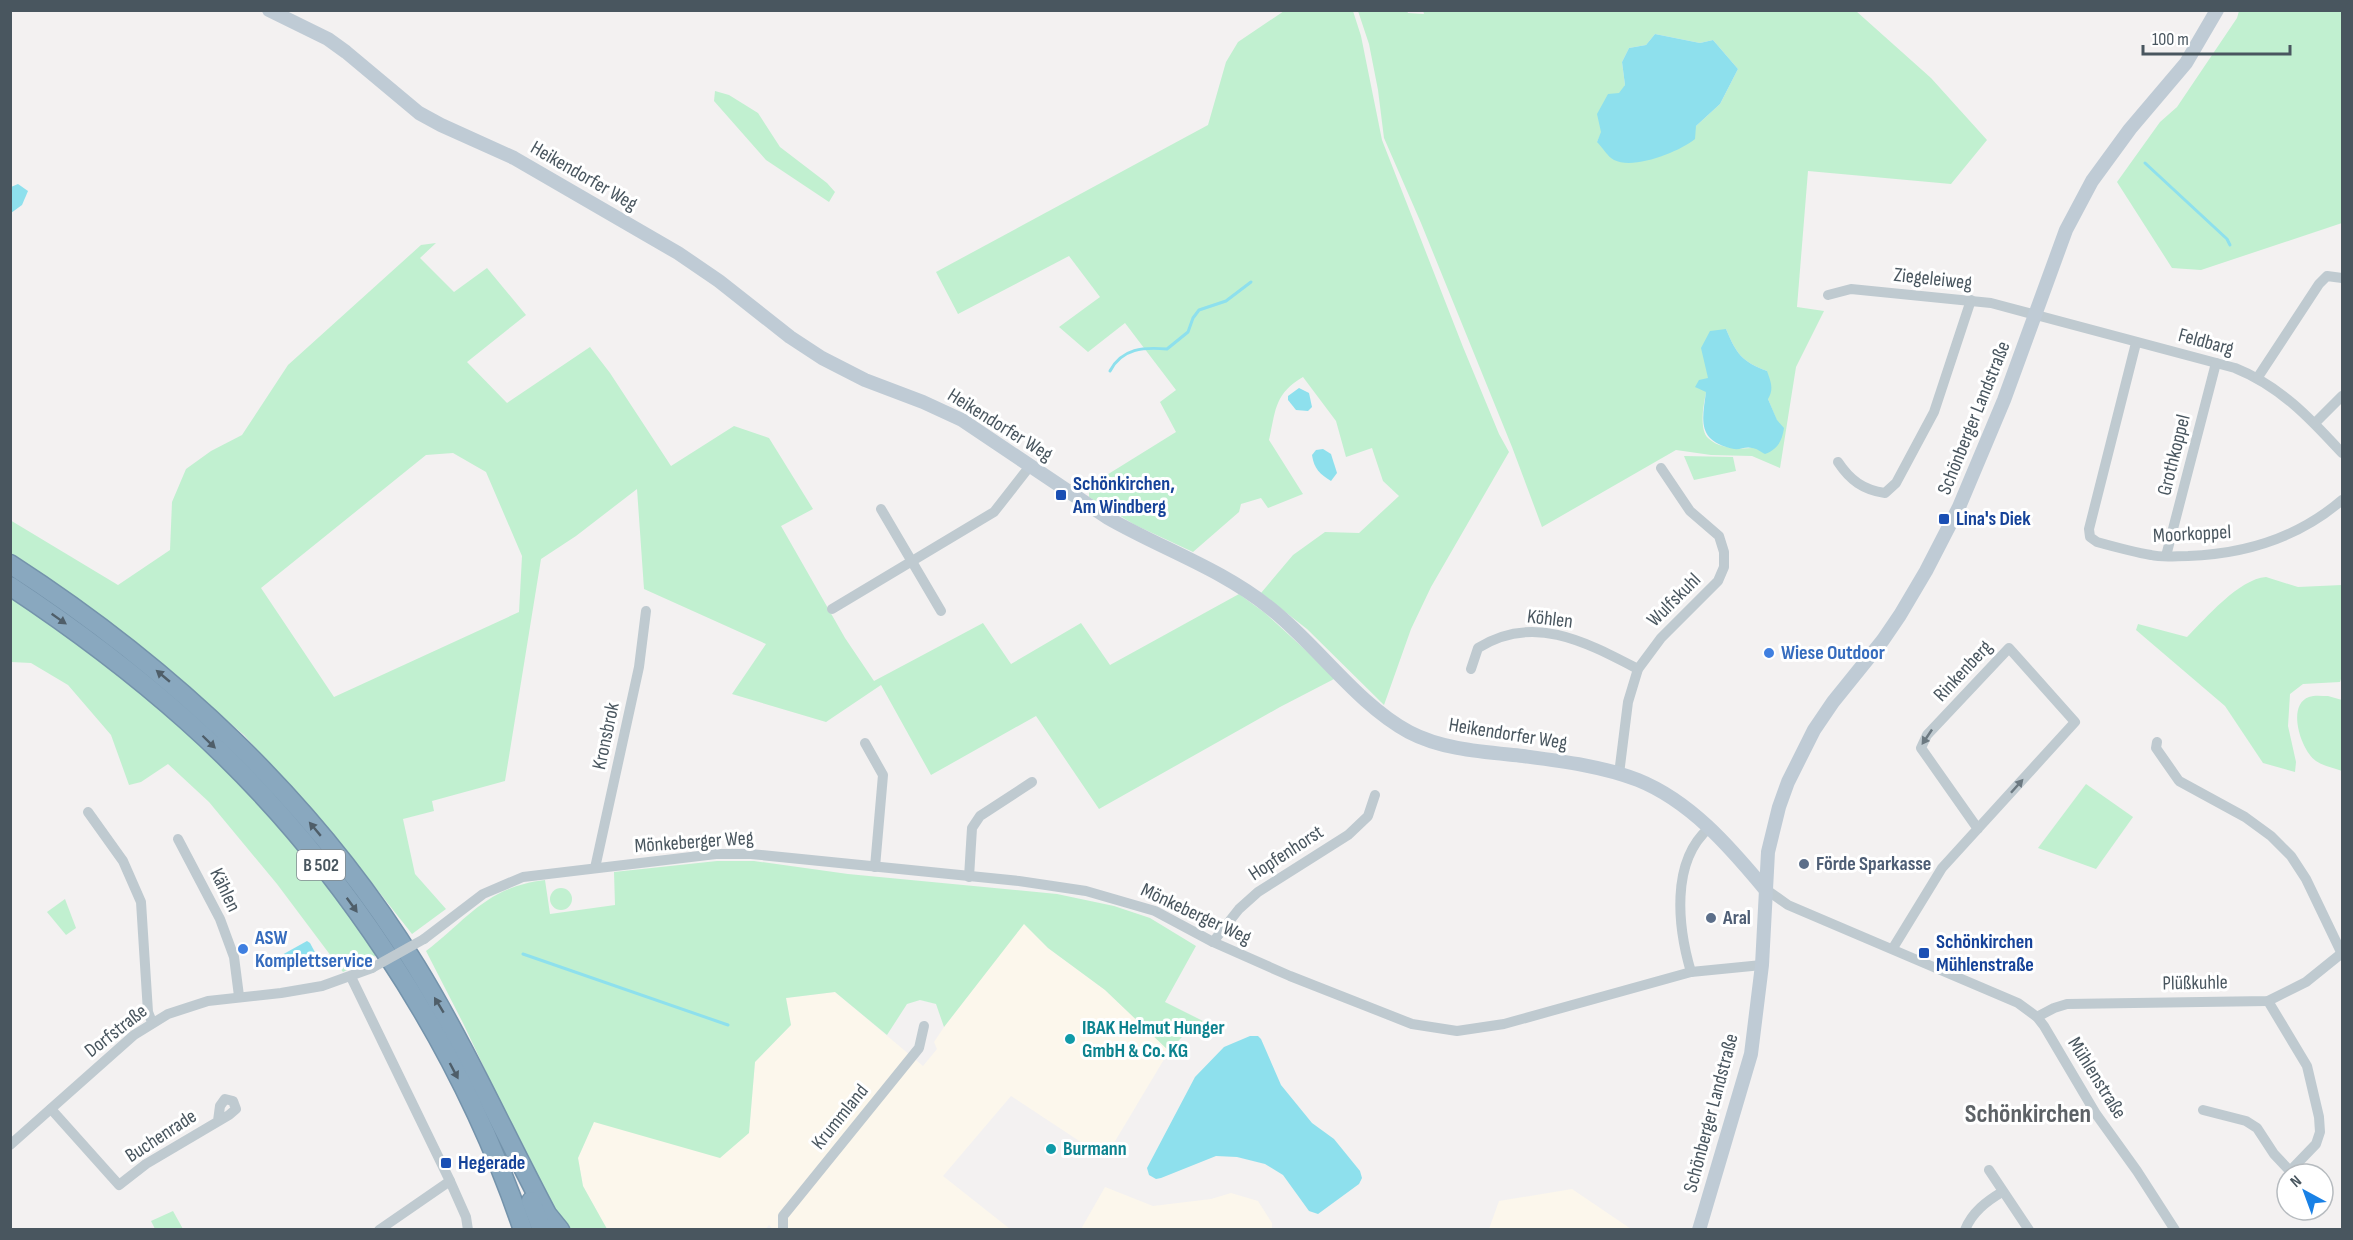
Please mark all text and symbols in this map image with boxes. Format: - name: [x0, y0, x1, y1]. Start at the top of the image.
- scale bar: [2143, 18, 2290, 56]
- text: 100 m: [2152, 29, 2189, 50]
- street label: Heikendorfer Weg: [526, 136, 642, 216]
- street label: Ziegeleiweg: [1893, 263, 1973, 295]
- street label: Feldbarg: [2176, 323, 2236, 361]
- street label: Schönberger Landstraße: [1932, 338, 2016, 498]
- street label: Heikendorfer Weg: [943, 383, 1057, 467]
- street label: Grothkoppel: [2152, 412, 2196, 498]
- place label: Schönkirchen, Am Windberg: [1072, 472, 1175, 519]
- marker: Schönkirchen, Am Windberg: [1054, 488, 1068, 502]
- place label: Lina's Diek: [1956, 507, 2031, 531]
- marker: Lina's Diek: [1937, 512, 1951, 526]
- street label: Moorkoppel: [2152, 520, 2232, 548]
- street label: Wulfskuhl: [1642, 568, 1706, 632]
- street label: Köhlen: [1526, 604, 1574, 634]
- one-way arrow: [51, 613, 67, 624]
- street label: Rinkenberg: [1929, 635, 1997, 707]
- place label: Wiese Outdoor: [1781, 641, 1885, 665]
- marker: Wiese Outdoor: [1762, 646, 1776, 660]
- one-way arrow: [156, 670, 171, 683]
- street label: Kronsbrok: [587, 700, 625, 772]
- street label: Heikendorfer Weg: [1447, 713, 1569, 755]
- one-way arrow: [1922, 729, 1933, 746]
- one-way arrow: [202, 735, 216, 749]
- one-way arrow: [2010, 779, 2023, 794]
- street label: Hopfenhorst: [1244, 820, 1328, 886]
- one-way arrow: [309, 822, 322, 837]
- street label: Mönkeberger Weg: [634, 826, 754, 858]
- road number: B 502: [297, 850, 345, 880]
- place label: Förde Sparkasse: [1816, 852, 1931, 876]
- marker: Förde Sparkasse: [1797, 857, 1811, 871]
- street label: Kählen: [204, 864, 246, 916]
- street label: Mönkeberger Weg: [1137, 878, 1255, 950]
- one-way arrow: [345, 897, 357, 912]
- place label: Aral: [1722, 906, 1751, 930]
- marker: Aral: [1704, 911, 1718, 925]
- place label: ASW Komplettservice: [254, 926, 373, 973]
- place label: Schönkirchen Mühlenstraße: [1936, 930, 2034, 977]
- marker: ASW Komplettservice: [236, 942, 250, 956]
- marker: Schönkirchen Mühlenstraße: [1917, 946, 1931, 960]
- street label: Plüßkuhle: [2162, 970, 2228, 996]
- one-way arrow: [434, 997, 445, 1013]
- street label: Dorfstraße: [80, 999, 152, 1063]
- place label: IBAK Helmut Hunger GmbH & Co. KG: [1082, 1016, 1225, 1063]
- street label: Schönberger Landstraße: [1678, 1031, 1744, 1195]
- marker: IBAK Helmut Hunger GmbH & Co. KG: [1063, 1032, 1077, 1046]
- street label: Mühlenstraße: [2062, 1033, 2132, 1123]
- one-way arrow: [449, 1062, 459, 1079]
- street label: Krummland: [806, 1080, 874, 1154]
- district label: Schönkirchen: [1965, 1099, 2091, 1130]
- street label: Buchenrade: [121, 1104, 201, 1168]
- place label: Burmann: [1063, 1137, 1127, 1161]
- marker: Burmann: [1044, 1142, 1058, 1156]
- place label: Hegerade: [458, 1151, 525, 1175]
- marker: Hegerade: [439, 1156, 453, 1170]
- north arrow: [2275, 1162, 2335, 1222]
- text: N: [2287, 1172, 2306, 1192]

